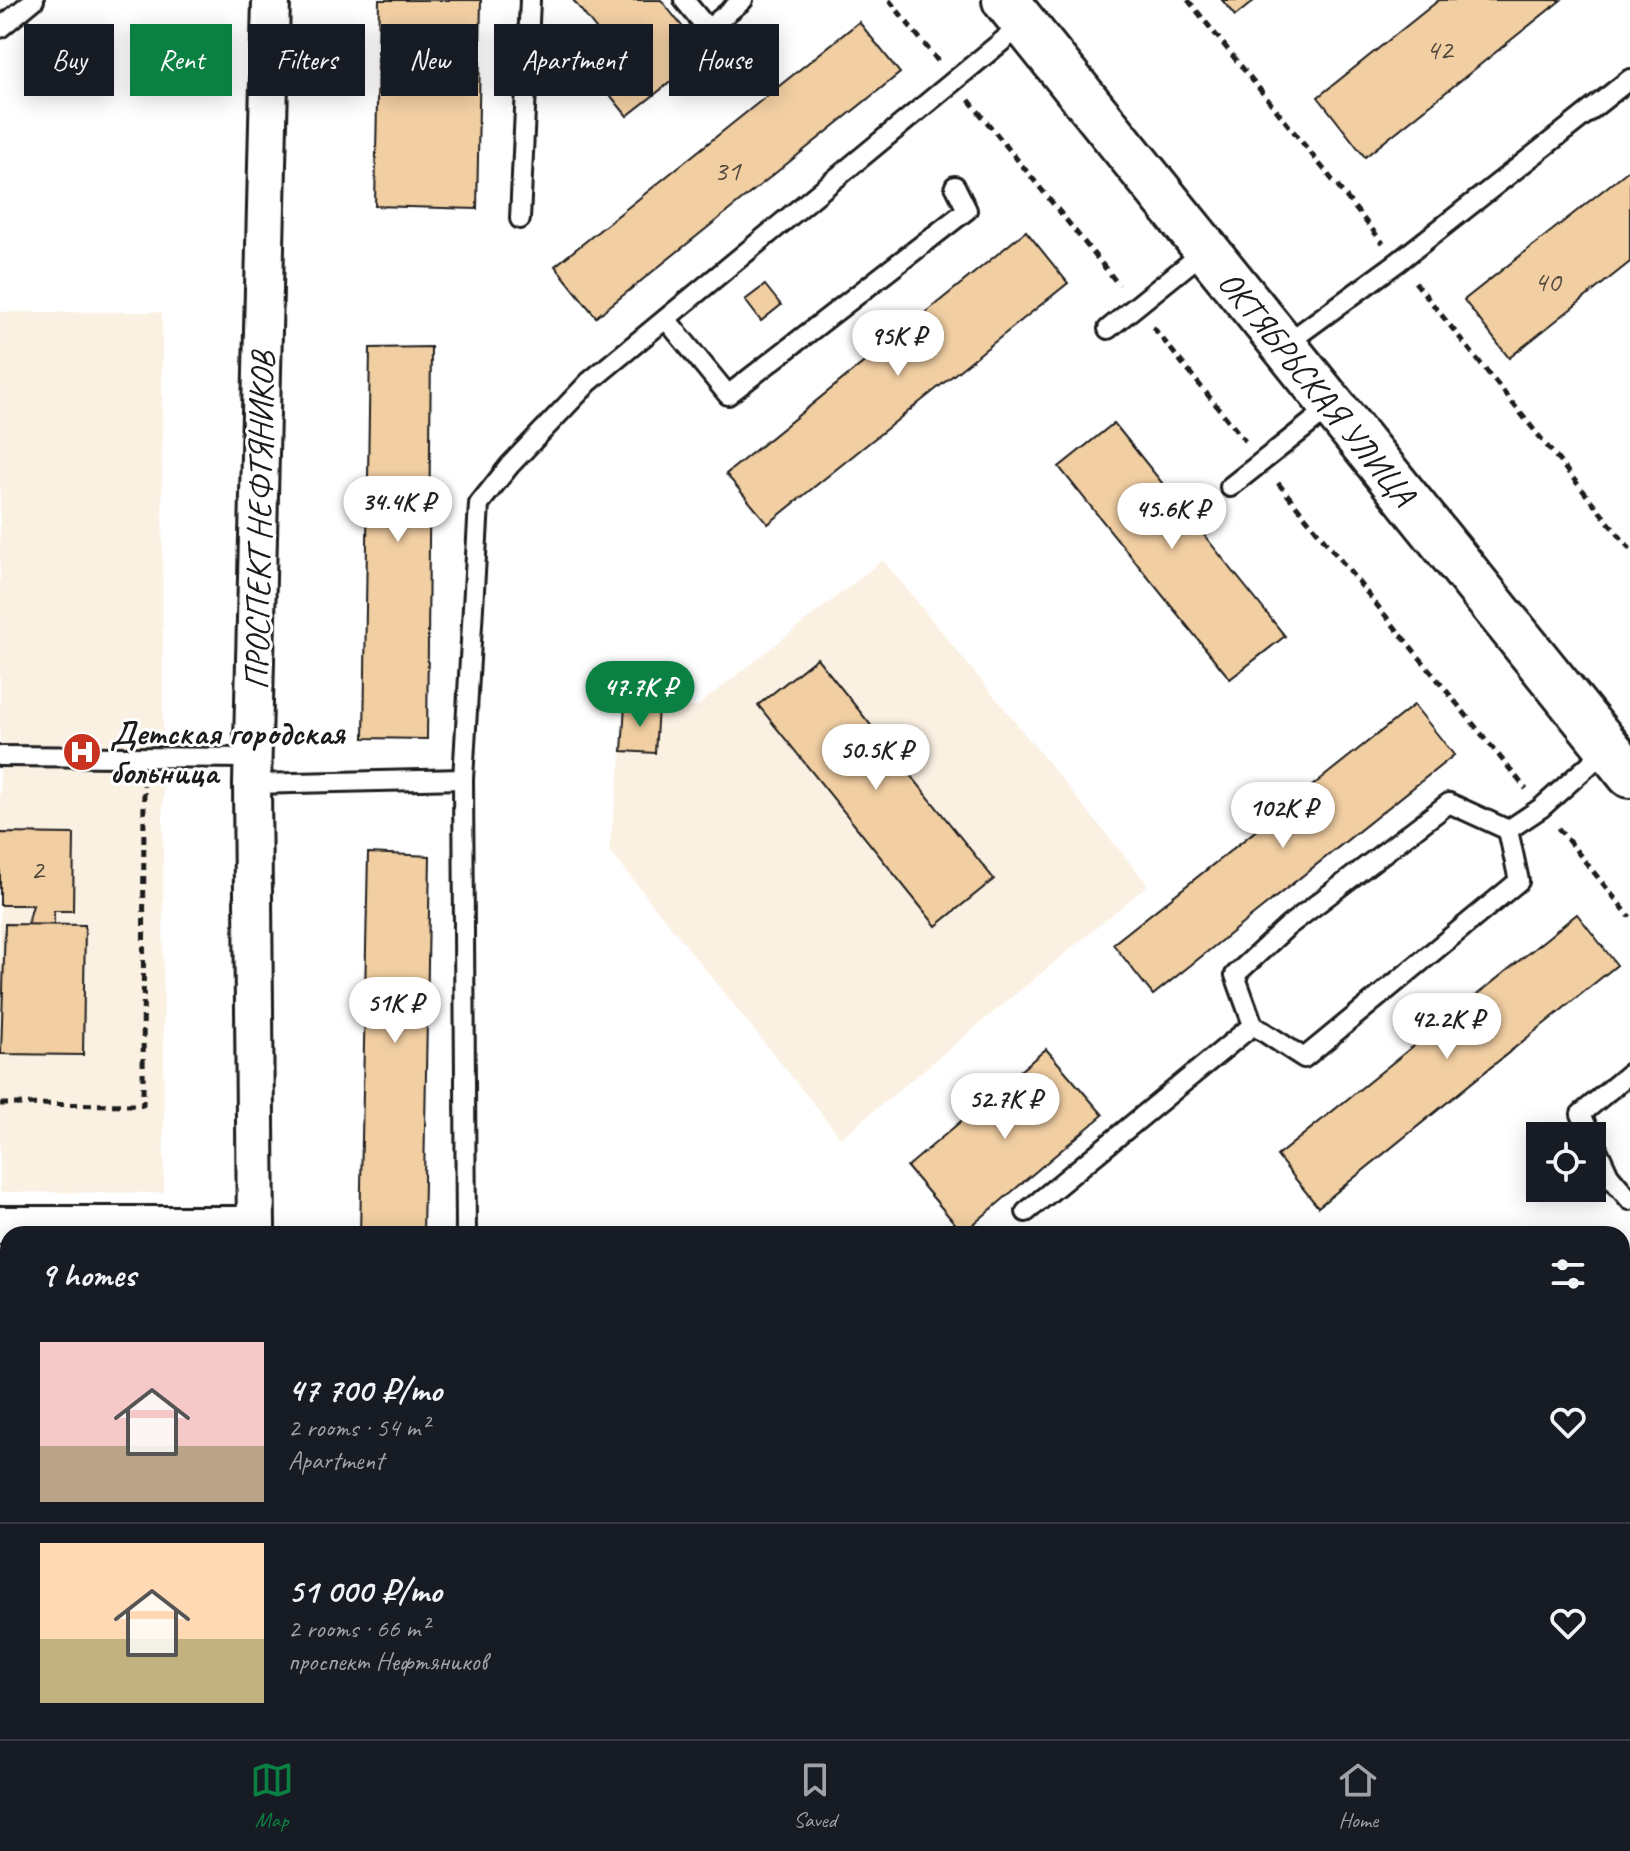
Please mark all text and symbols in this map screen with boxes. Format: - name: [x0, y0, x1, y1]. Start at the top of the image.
- chip: Buy: [24, 24, 114, 96]
- chip: Rent: [130, 24, 232, 96]
- chip: Filters: [248, 24, 365, 96]
- chip: New: [381, 24, 478, 96]
- chip: Apartment: [494, 24, 653, 96]
- chip: House: [669, 24, 779, 96]
- house number: 42: [1426, 30, 1455, 68]
- house number: 31: [714, 151, 742, 189]
- street label: ОКТЯБРЬСКАЯ УЛИЦА: [1209, 262, 1426, 516]
- house number: 40: [1534, 262, 1563, 300]
- pin: 95K ₽: [842, 310, 954, 378]
- text: 95K ₽: [870, 319, 926, 352]
- street label: ПРОСПЕКТ НЕФТЯНИКОВ: [235, 349, 283, 690]
- pin: 34.4K ₽: [324, 476, 472, 544]
- pin: 45.6K ₽: [1098, 483, 1246, 551]
- text: 34.4K ₽: [361, 485, 435, 518]
- text: 45.6K ₽: [1135, 492, 1209, 525]
- pin: 47.7K ₽: [566, 661, 714, 729]
- text: 47.7K ₽: [604, 670, 676, 703]
- place label: Детская городская больница: [110, 711, 346, 793]
- pin: 50.5K ₽: [802, 724, 950, 792]
- hospital icon: Детская городская больница: [61, 731, 103, 773]
- text: 50.5K ₽: [840, 733, 912, 766]
- pin: 102K ₽: [1218, 782, 1348, 850]
- text: 102K ₽: [1249, 791, 1317, 824]
- house number: 2: [30, 850, 46, 888]
- pin: 51K ₽: [339, 977, 451, 1045]
- text: 51K ₽: [367, 986, 423, 1019]
- pin: 42.2K ₽: [1373, 993, 1521, 1061]
- text: 42.2K ₽: [1410, 1002, 1484, 1035]
- pin: 52.7K ₽: [931, 1073, 1079, 1141]
- text: 52.7K ₽: [969, 1082, 1041, 1115]
- map controls: [1526, 1122, 1606, 1202]
- button: locate: [1526, 1122, 1606, 1202]
- icon: filters: [1546, 1252, 1590, 1296]
- text: 9 homes: [40, 1253, 136, 1296]
- text: 47 700 ₽/mo: [288, 1368, 442, 1411]
- icon: home: [104, 1374, 200, 1470]
- icon: heart: [1546, 1400, 1590, 1444]
- text: 2 rooms · 54 m²: [288, 1411, 429, 1444]
- text: Apartment: [288, 1444, 384, 1477]
- text: 51 000 ₽/mo: [288, 1569, 442, 1612]
- icon: home: [104, 1575, 200, 1671]
- icon: heart: [1546, 1601, 1590, 1645]
- text: 2 rooms · 66 m²: [288, 1612, 429, 1645]
- text: проспект Нефтяников: [288, 1645, 487, 1678]
- tab: Map: [250, 1758, 294, 1834]
- tab: Saved: [793, 1758, 837, 1834]
- tab: Home: [1336, 1758, 1380, 1834]

